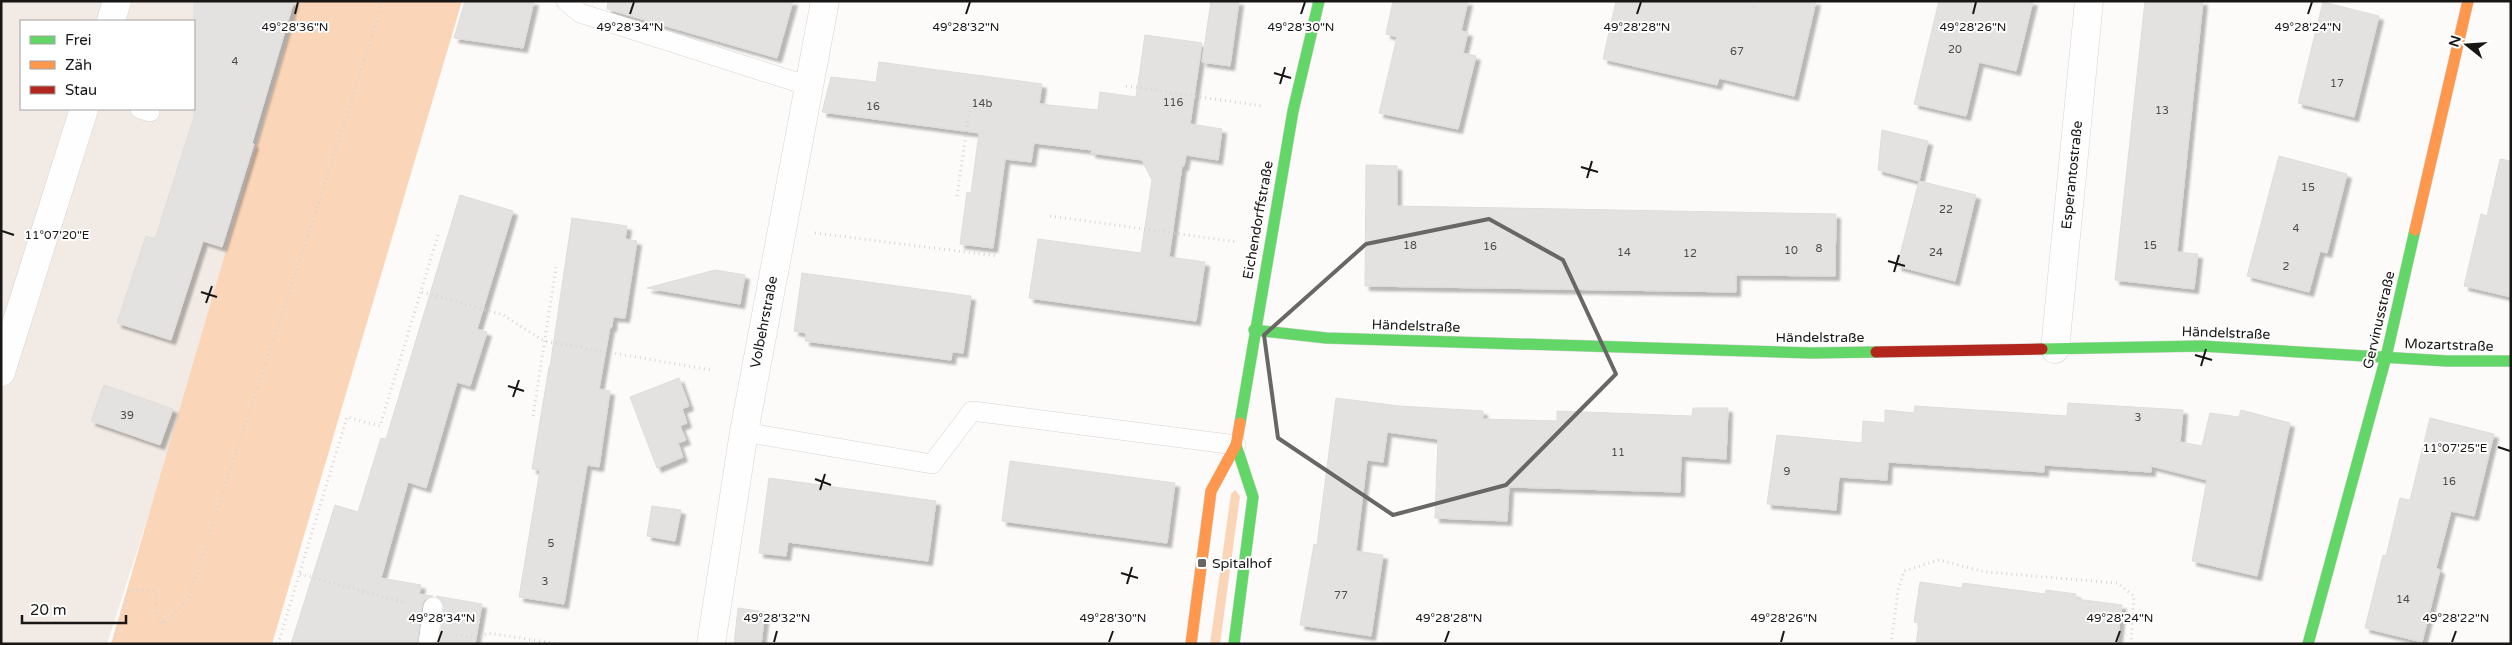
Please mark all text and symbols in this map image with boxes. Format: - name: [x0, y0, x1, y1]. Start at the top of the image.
- legend: [20, 20, 195, 110]
- text: 49°28'36"N: [262, 20, 329, 34]
- text: 49°28'34"N: [597, 20, 664, 34]
- text: 49°28'32"N: [933, 20, 1000, 34]
- text: 49°28'30"N: [1268, 20, 1335, 34]
- text: 49°28'28"N: [1604, 20, 1671, 34]
- text: 49°28'26"N: [1940, 20, 2007, 34]
- text: 49°28'24"N: [2275, 20, 2342, 34]
- north arrow: [2442, 20, 2492, 70]
- text: Frei: [65, 31, 91, 49]
- text: N: [2445, 33, 2465, 49]
- house number: 20: [1948, 43, 1962, 56]
- house number: 67: [1730, 45, 1744, 58]
- house number: 4: [232, 55, 239, 68]
- text: Zäh: [65, 56, 92, 74]
- house number: 17: [2330, 77, 2344, 90]
- text: Stau: [65, 81, 97, 99]
- house number: 116: [1163, 96, 1183, 109]
- house number: 14b: [972, 97, 992, 110]
- house number: 16: [866, 100, 880, 113]
- house number: 13: [2155, 104, 2169, 117]
- street label: Esperantostraße: [2058, 120, 2086, 230]
- street label: Eichendorffstraße: [1239, 159, 1277, 281]
- house number: 15: [2301, 181, 2315, 194]
- house number: 22: [1939, 203, 1953, 216]
- house number: 4: [2293, 222, 2300, 235]
- text: 11°07'20"E: [24, 228, 90, 242]
- house number: 18: [1403, 239, 1417, 252]
- house number: 15: [2143, 239, 2157, 252]
- house number: 16: [1483, 240, 1497, 253]
- house number: 8: [1816, 242, 1823, 255]
- house number: 10: [1784, 244, 1798, 257]
- house number: 14: [1617, 246, 1631, 259]
- house number: 24: [1929, 246, 1943, 259]
- house number: 12: [1683, 247, 1697, 260]
- house number: 2: [2283, 260, 2290, 273]
- street label: Gervinusstraße: [2359, 269, 2399, 371]
- street label: Volbehrstraße: [747, 275, 781, 369]
- street label: Händelstraße: [1371, 316, 1461, 336]
- street label: Händelstraße: [2181, 323, 2271, 343]
- street label: Händelstraße: [1776, 329, 1865, 346]
- street label: Mozartstraße: [2404, 335, 2494, 355]
- house number: 39: [120, 409, 134, 422]
- house number: 3: [2135, 411, 2142, 424]
- text: 11°07'25"E: [2422, 441, 2488, 455]
- house number: 11: [1611, 446, 1625, 459]
- house number: 9: [1784, 465, 1791, 478]
- house number: 16: [2442, 475, 2456, 488]
- house number: 5: [548, 537, 555, 550]
- place label: Spitalhof: [1212, 555, 1273, 572]
- marker: Spitalhof: [1196, 557, 1208, 569]
- house number: 3: [542, 575, 549, 588]
- house number: 77: [1334, 589, 1348, 602]
- scale bar: [22, 592, 126, 624]
- house number: 14: [2396, 593, 2410, 606]
- text: 20 m: [30, 601, 67, 619]
- text: 49°28'34"N: [409, 611, 476, 625]
- text: 49°28'32"N: [744, 611, 811, 625]
- text: 49°28'30"N: [1080, 611, 1147, 625]
- text: 49°28'28"N: [1416, 611, 1483, 625]
- text: 49°28'26"N: [1751, 611, 1818, 625]
- text: 49°28'24"N: [2087, 611, 2154, 625]
- text: 49°28'22"N: [2423, 611, 2490, 625]

